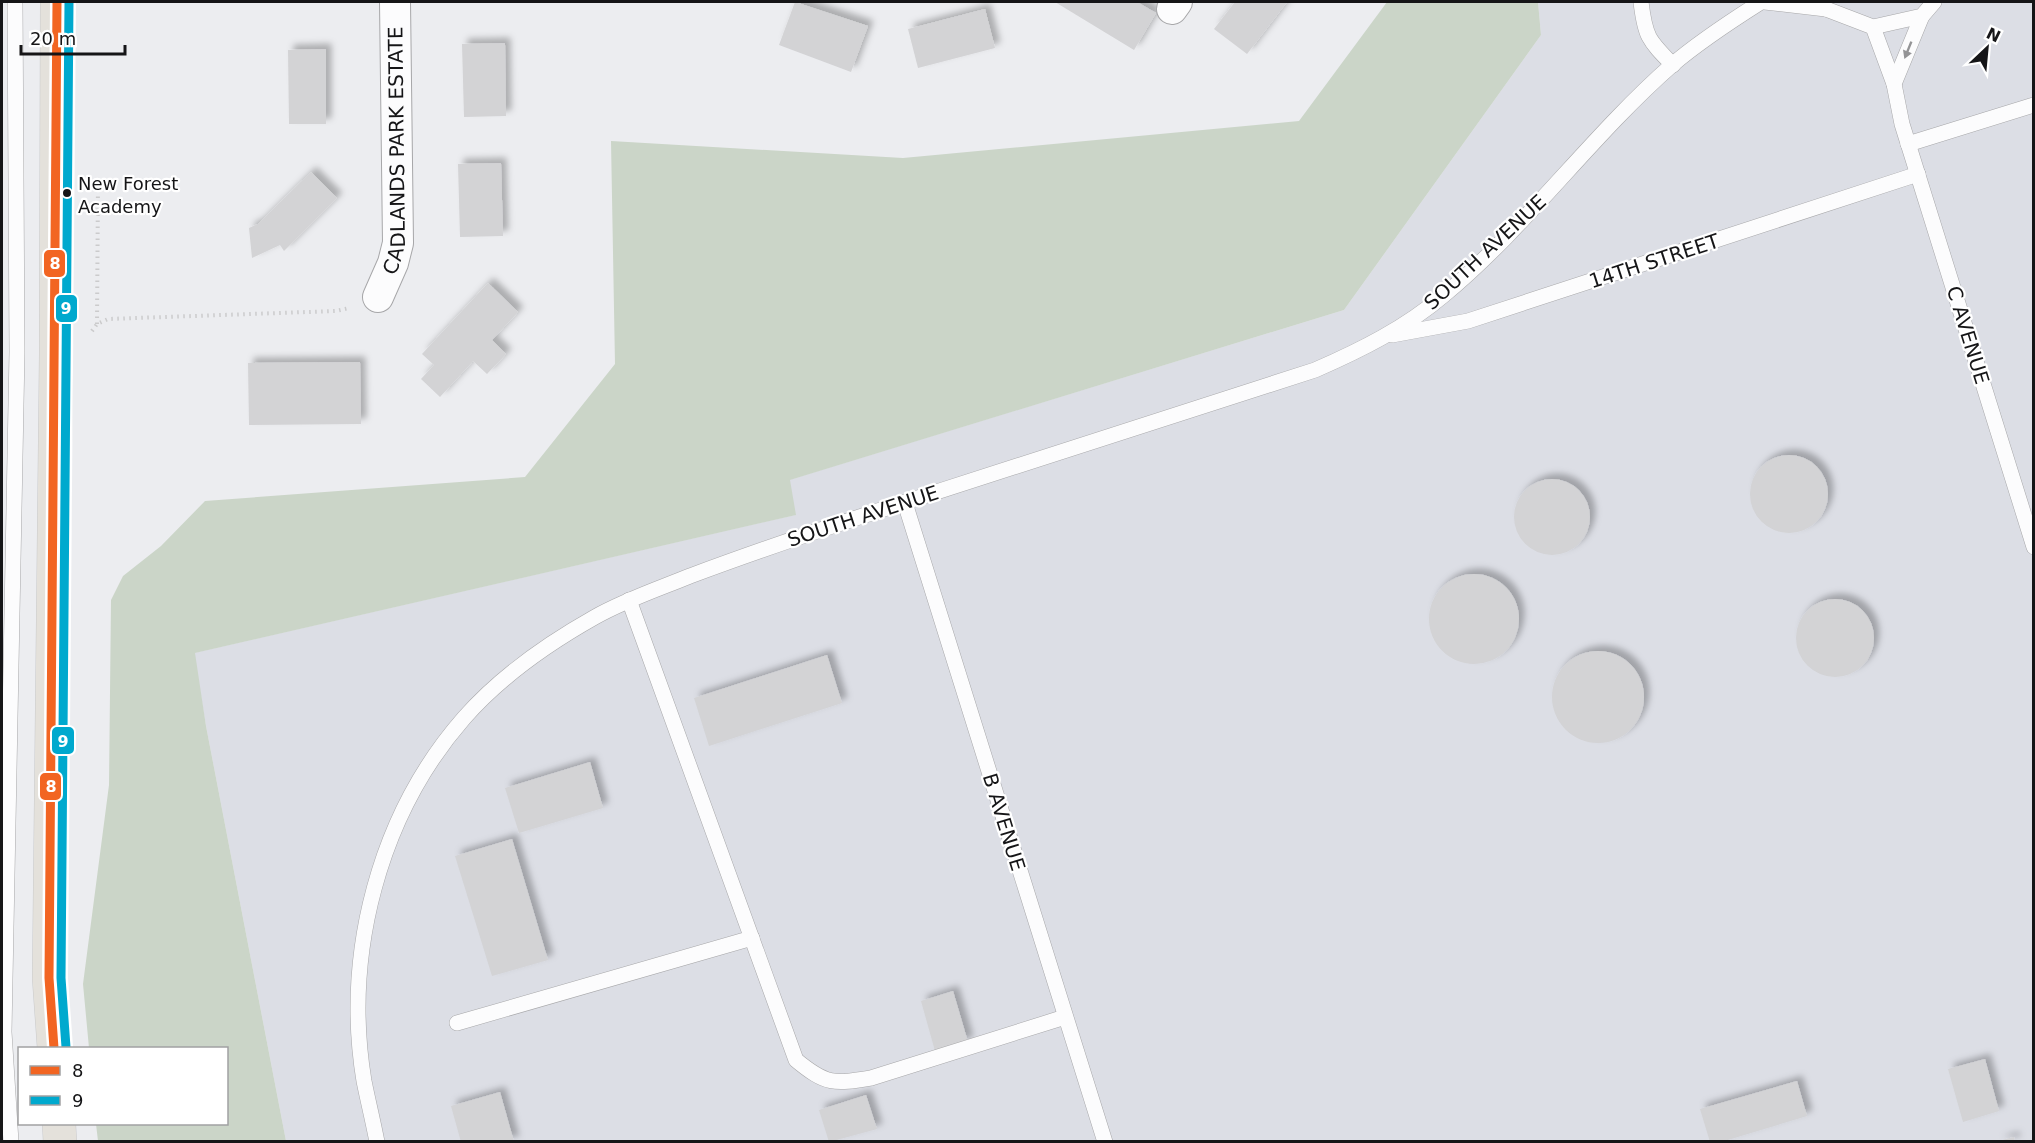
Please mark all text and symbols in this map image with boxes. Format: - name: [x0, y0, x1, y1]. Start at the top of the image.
- scale bar: [21, 18, 124, 56]
- north arrow: [1957, 18, 2017, 78]
- text: N: [1983, 23, 2004, 46]
- street label: CADLANDS PARK ESTATE: [377, 26, 410, 278]
- text: 20 m: [30, 28, 76, 49]
- one-way arrow: [1903, 42, 1913, 60]
- place label: New Forest Academy: [78, 173, 178, 217]
- marker: New Forest Academy: [61, 187, 73, 199]
- street label: SOUTH AVENUE: [1419, 189, 1551, 315]
- street label: 14TH STREET: [1586, 228, 1723, 293]
- line badge: 8: [43, 249, 66, 278]
- text: 8: [49, 254, 61, 273]
- street label: C AVENUE: [1942, 283, 1994, 387]
- line badge: 9: [55, 294, 78, 323]
- text: 9: [60, 299, 72, 318]
- street label: SOUTH AVENUE: [784, 480, 942, 552]
- line badge: 9: [51, 726, 75, 755]
- text: 9: [57, 732, 69, 751]
- street label: B AVENUE: [978, 770, 1030, 874]
- line badge: 8: [39, 772, 62, 801]
- text: 8: [45, 777, 57, 796]
- legend: [18, 1047, 228, 1125]
- text: 8: [72, 1060, 83, 1081]
- text: 9: [72, 1090, 83, 1111]

